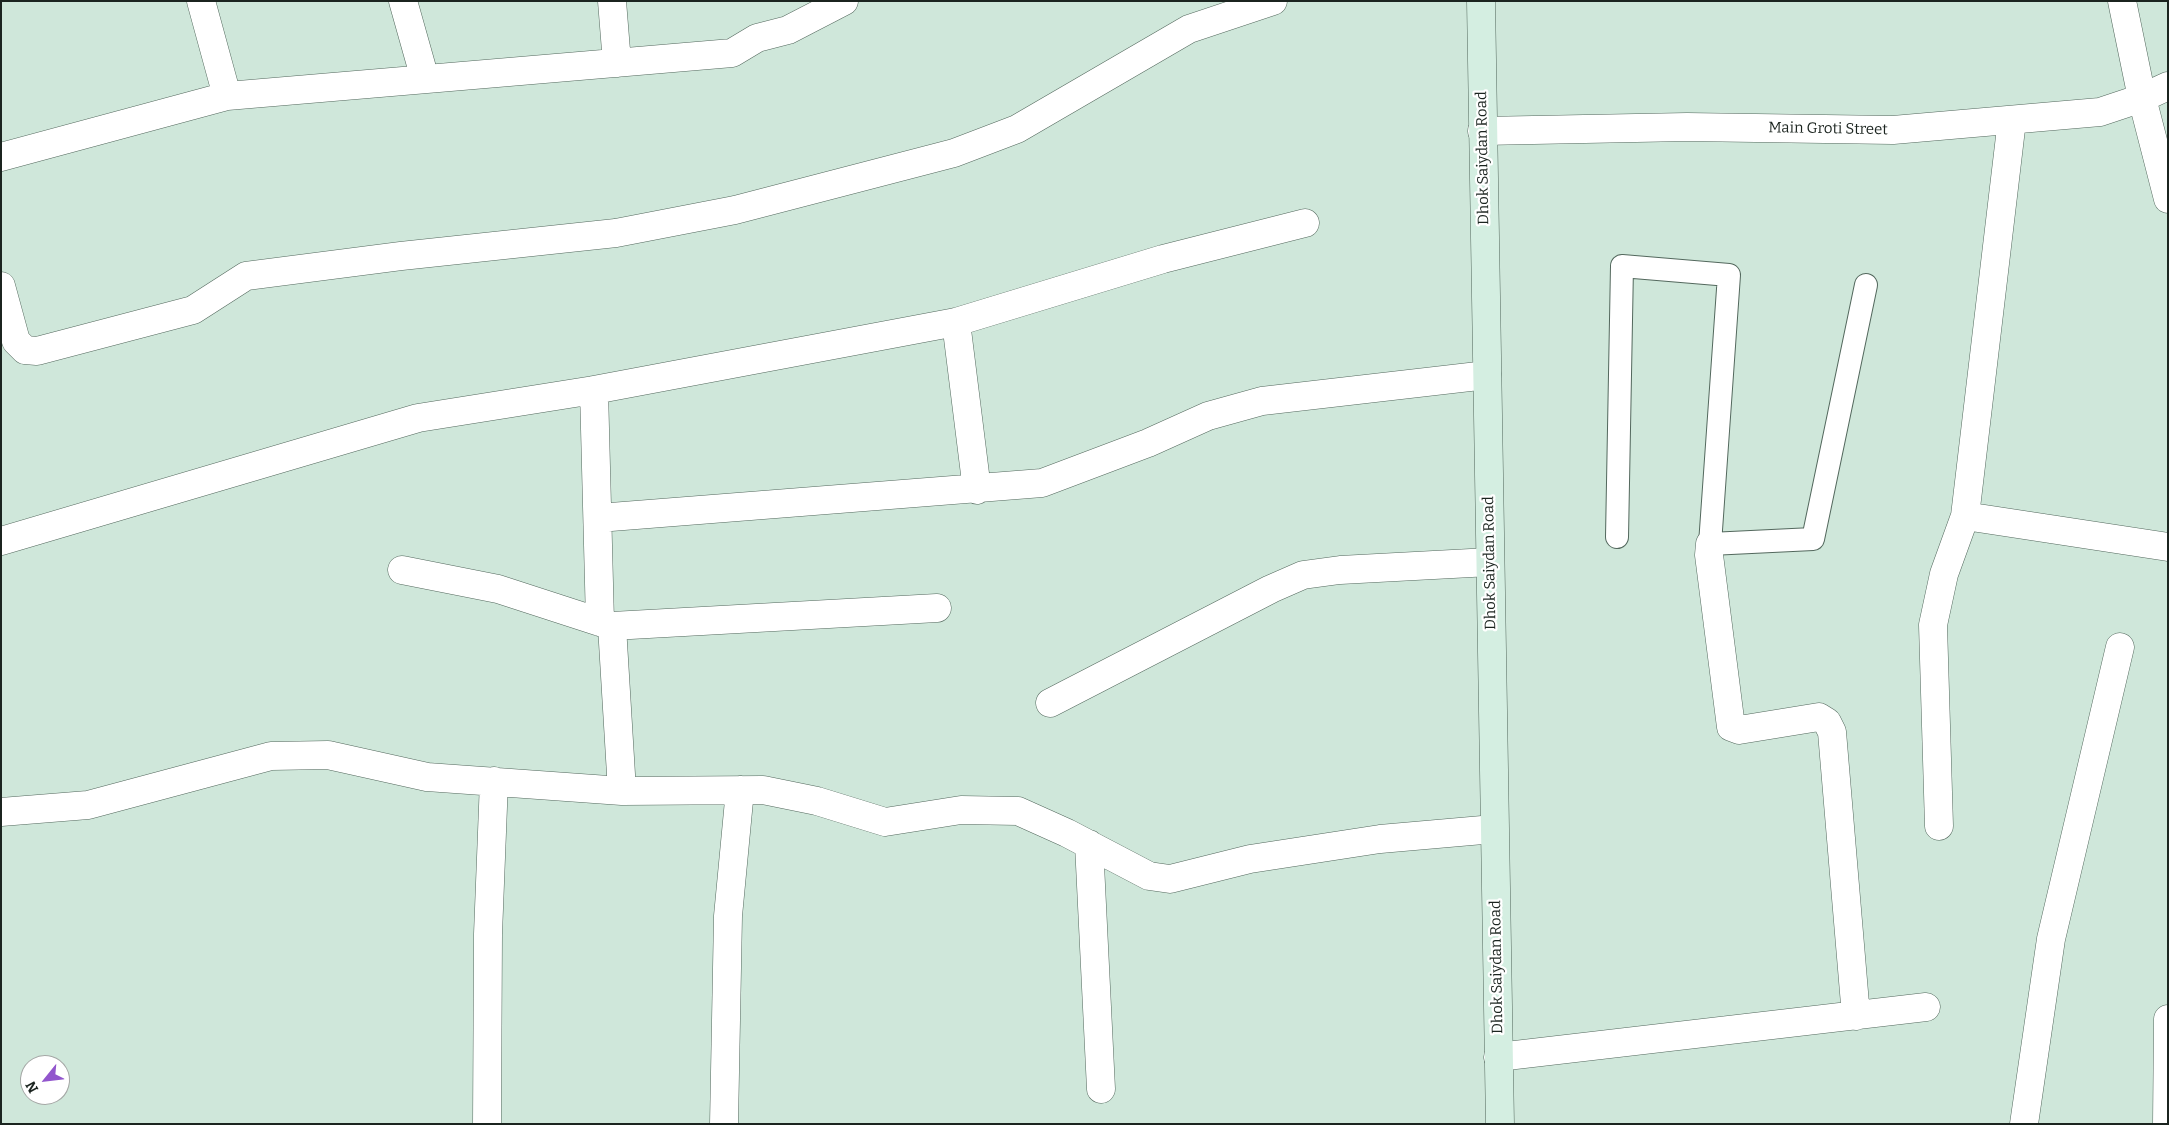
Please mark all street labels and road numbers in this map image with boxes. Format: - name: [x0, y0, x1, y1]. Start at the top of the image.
- street label: Dhok Saiydan Road: [1473, 91, 1493, 225]
- street label: Main Groti Street: [1768, 119, 1888, 139]
- street label: Dhok Saiydan Road: [1480, 496, 1500, 630]
- street label: Dhok Saiydan Road: [1487, 900, 1507, 1034]

